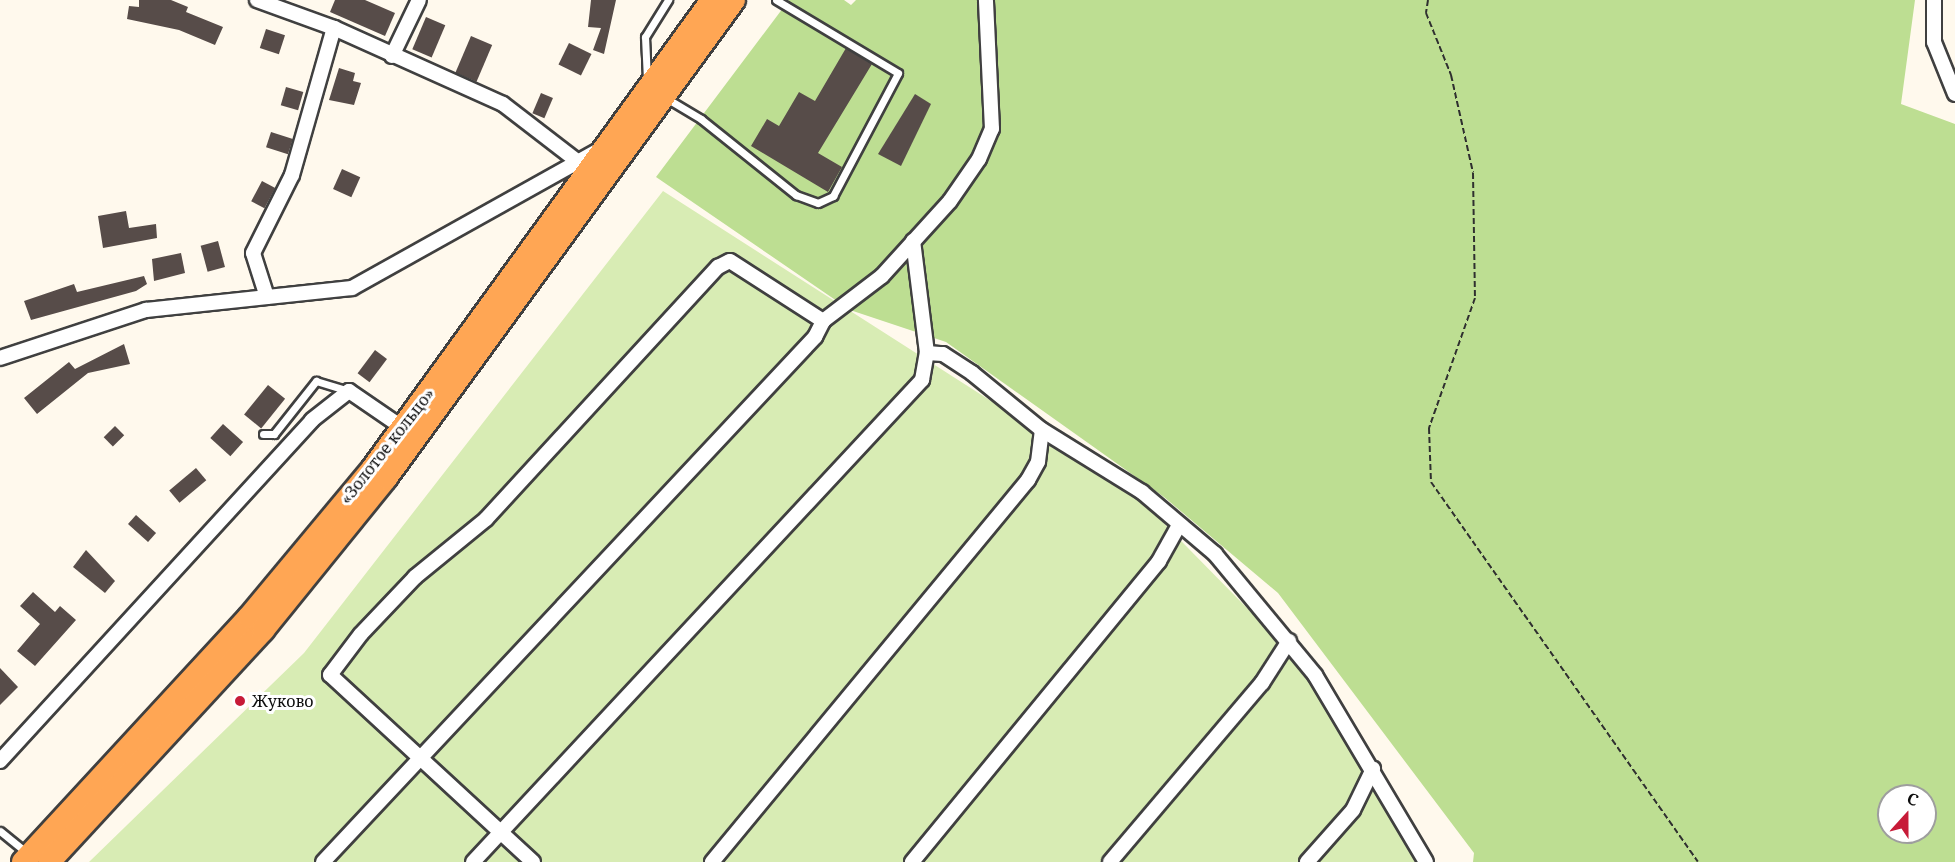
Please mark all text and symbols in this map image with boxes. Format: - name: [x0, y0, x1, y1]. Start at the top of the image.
- street label: «Золотое кольцо»: [336, 384, 438, 508]
- place label: Жуково: [252, 691, 314, 711]
- marker: Жуково: [233, 694, 247, 708]
- north arrow: [1877, 784, 1937, 844]
- text: С: [1904, 787, 1922, 811]

